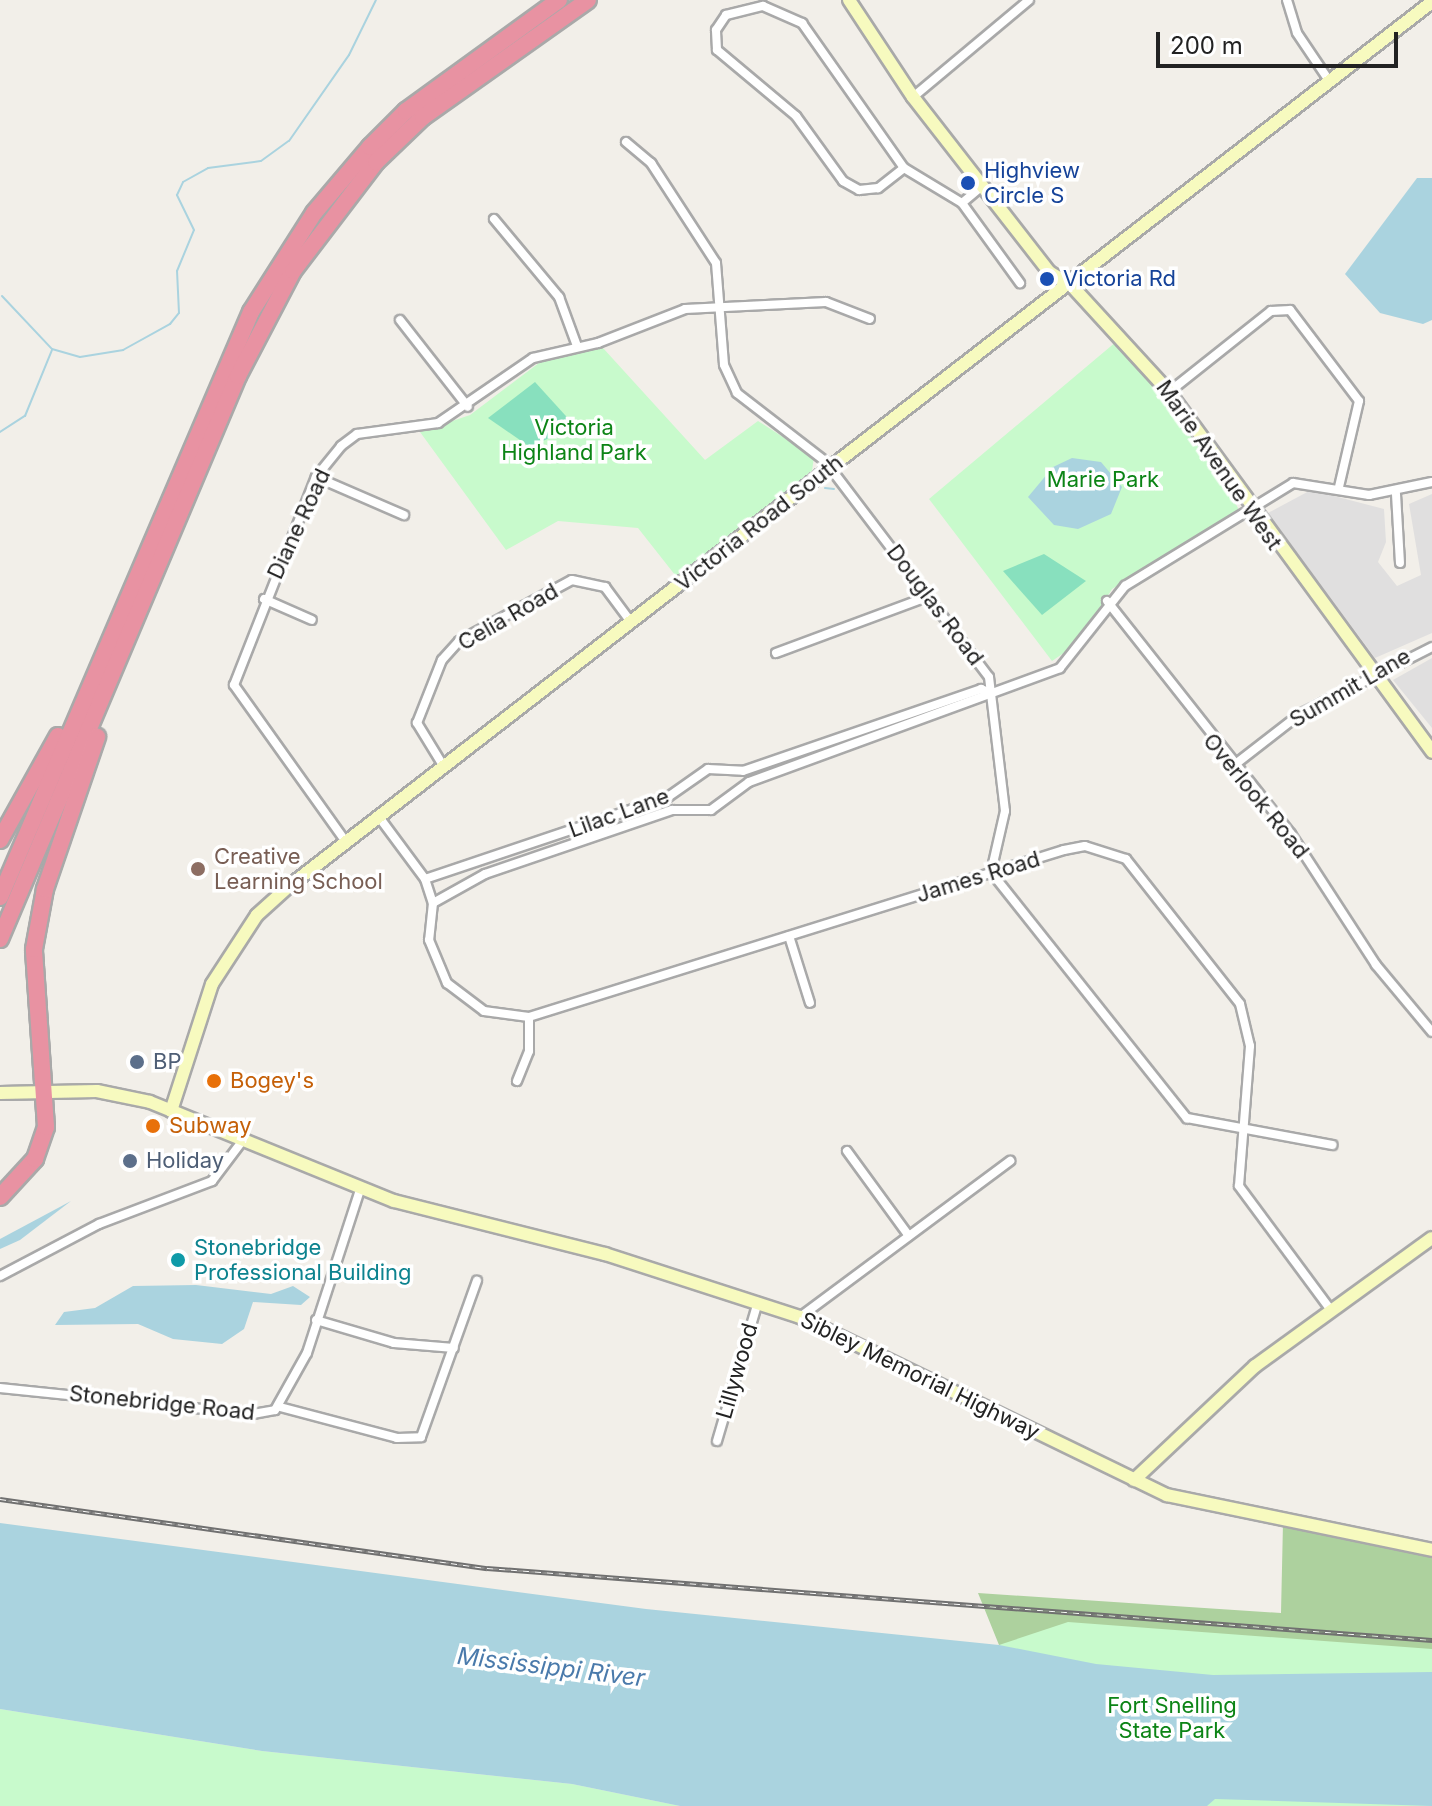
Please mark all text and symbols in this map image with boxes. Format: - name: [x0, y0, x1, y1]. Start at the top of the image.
- scale bar: [1160, 16, 1402, 66]
- text: 200 m: [1170, 31, 1243, 60]
- place label: Highview Circle S: [984, 157, 1080, 208]
- marker: Highview Circle S: [959, 174, 977, 192]
- place label: Victoria Rd: [1063, 266, 1176, 292]
- marker: Victoria Rd: [1038, 270, 1056, 288]
- street label: Marie Avenue West: [1151, 375, 1287, 555]
- park label: Victoria Highland Park: [501, 414, 647, 466]
- street label: Victoria Road South: [670, 449, 848, 597]
- street label: Diane Road: [262, 465, 336, 583]
- park label: Marie Park: [1047, 467, 1159, 493]
- street label: Douglas Road: [881, 540, 989, 670]
- street label: Celia Road: [453, 578, 563, 656]
- street label: Summit Lane: [1285, 643, 1415, 733]
- street label: Overlook Road: [1198, 728, 1314, 864]
- street label: Lilac Lane: [565, 783, 673, 843]
- place label: Creative Learning School: [214, 843, 383, 894]
- street label: James Road: [913, 846, 1043, 908]
- marker: Creative Learning School: [189, 860, 207, 878]
- place label: BP: [153, 1049, 181, 1075]
- marker: BP: [128, 1053, 146, 1071]
- place label: Bogey's: [230, 1068, 314, 1094]
- marker: Bogey's: [205, 1072, 223, 1090]
- place label: Subway: [169, 1113, 252, 1139]
- marker: Subway: [144, 1117, 162, 1135]
- place label: Holiday: [146, 1148, 224, 1174]
- marker: Holiday: [121, 1152, 139, 1170]
- place label: Stonebridge Professional Building: [194, 1234, 411, 1286]
- marker: Stonebridge Professional Building: [169, 1251, 187, 1269]
- street label: Sibley Memorial Highway: [796, 1307, 1044, 1445]
- street label: Lillywood: [711, 1320, 763, 1422]
- street label: Stonebridge Road: [68, 1380, 256, 1426]
- water label: Mississippi River: [455, 1641, 647, 1693]
- park label: Fort Snelling State Park: [1107, 1692, 1237, 1744]

